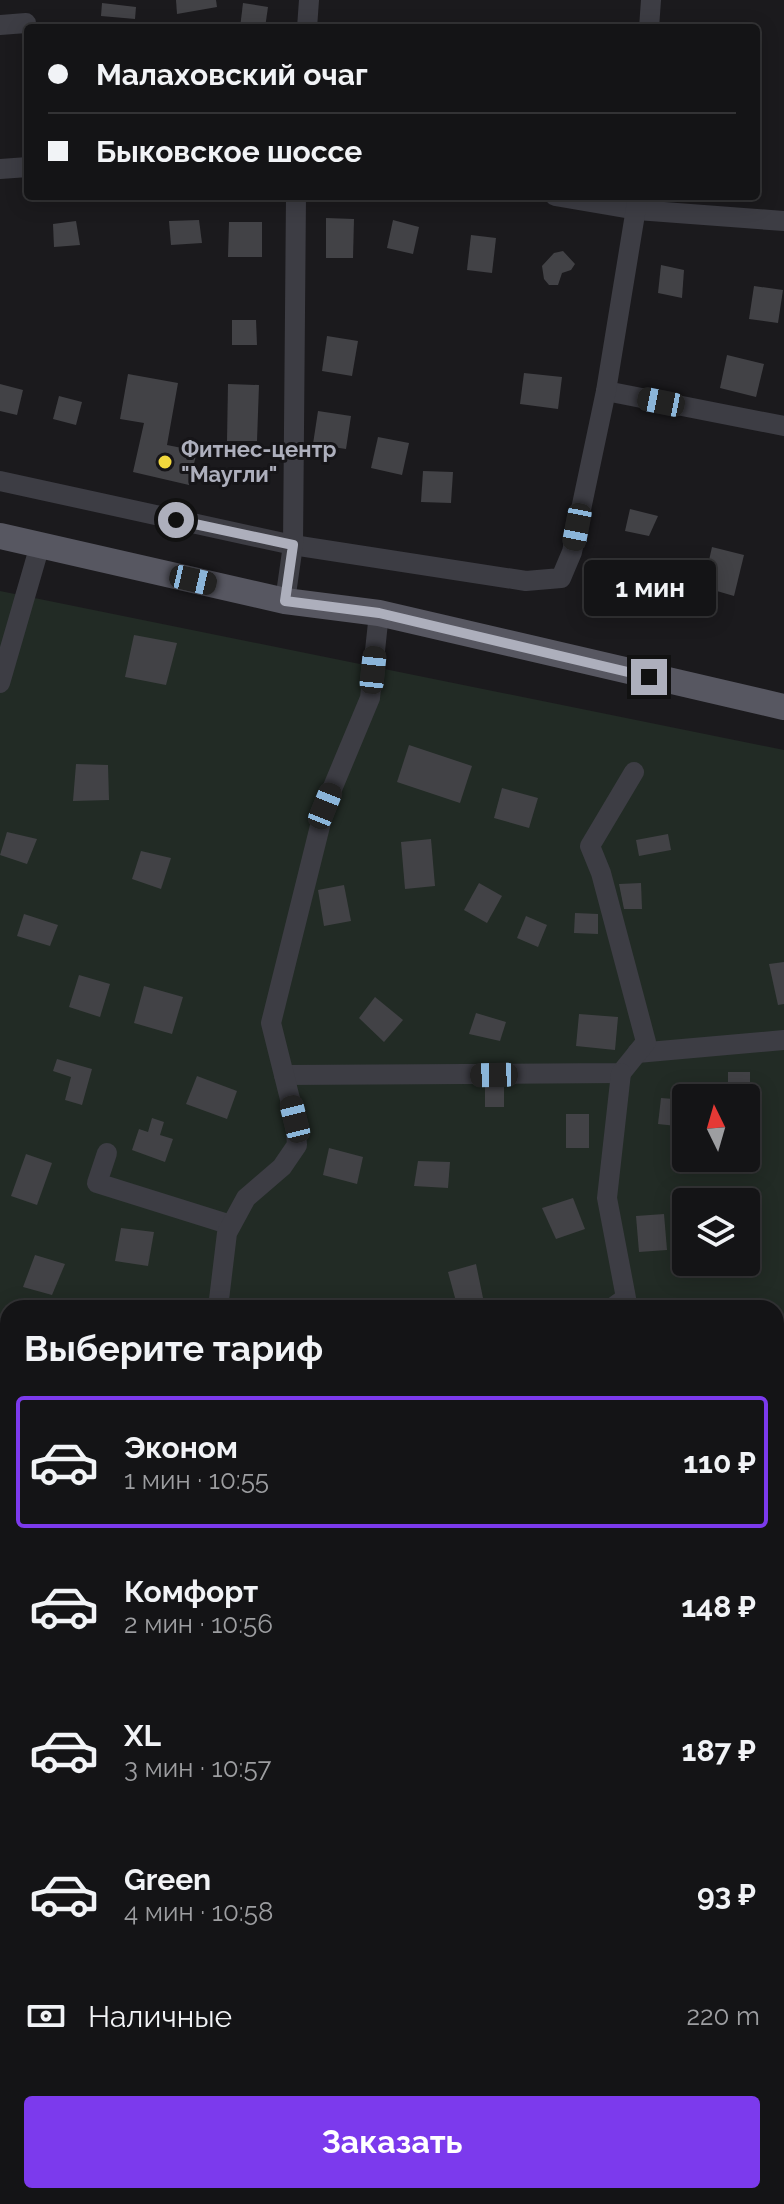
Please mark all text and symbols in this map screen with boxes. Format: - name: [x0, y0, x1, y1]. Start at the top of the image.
- text: Малаховский очаг: [96, 57, 368, 92]
- text: Быковское шоссе: [96, 134, 362, 169]
- car: [635, 386, 687, 418]
- place label: Фитнес-центр "Маугли": [181, 436, 336, 487]
- marker: Фитнес-центр "Маугли": [156, 453, 174, 471]
- car: [561, 501, 593, 553]
- route start: [158, 502, 194, 538]
- callout: 1 мин: [583, 561, 715, 617]
- car: [167, 563, 219, 597]
- text: 1 мин: [615, 573, 685, 603]
- car: [359, 645, 387, 695]
- route end: [631, 659, 667, 695]
- car: [305, 779, 345, 833]
- car: [470, 1063, 518, 1087]
- north arrow: [672, 1084, 760, 1172]
- map controls: [672, 1084, 760, 1276]
- car: [278, 1093, 312, 1145]
- button: layers: [672, 1188, 760, 1276]
- text: Выберите тариф: [24, 1327, 323, 1369]
- icon: car: [28, 1426, 100, 1498]
- text: Эконом: [124, 1430, 238, 1465]
- text: 110 ₽: [683, 1445, 756, 1480]
- text: 1 мин · 10:55: [124, 1465, 269, 1495]
- icon: car: [28, 1570, 100, 1642]
- text: Комфорт: [124, 1574, 258, 1609]
- text: 148 ₽: [681, 1589, 756, 1624]
- text: 2 мин · 10:56: [124, 1609, 273, 1639]
- icon: car: [28, 1714, 100, 1786]
- text: XL: [124, 1718, 161, 1753]
- text: 187 ₽: [682, 1733, 756, 1768]
- text: 3 мин · 10:57: [124, 1753, 271, 1783]
- icon: car: [28, 1858, 100, 1930]
- text: Green: [124, 1862, 211, 1897]
- text: 93 ₽: [697, 1877, 756, 1912]
- text: 4 мин · 10:58: [124, 1897, 273, 1927]
- icon: cash: [24, 1994, 68, 2038]
- text: Наличные: [88, 1999, 232, 2034]
- text: 220 m: [686, 2001, 760, 2031]
- button: Заказать: [24, 2096, 760, 2188]

